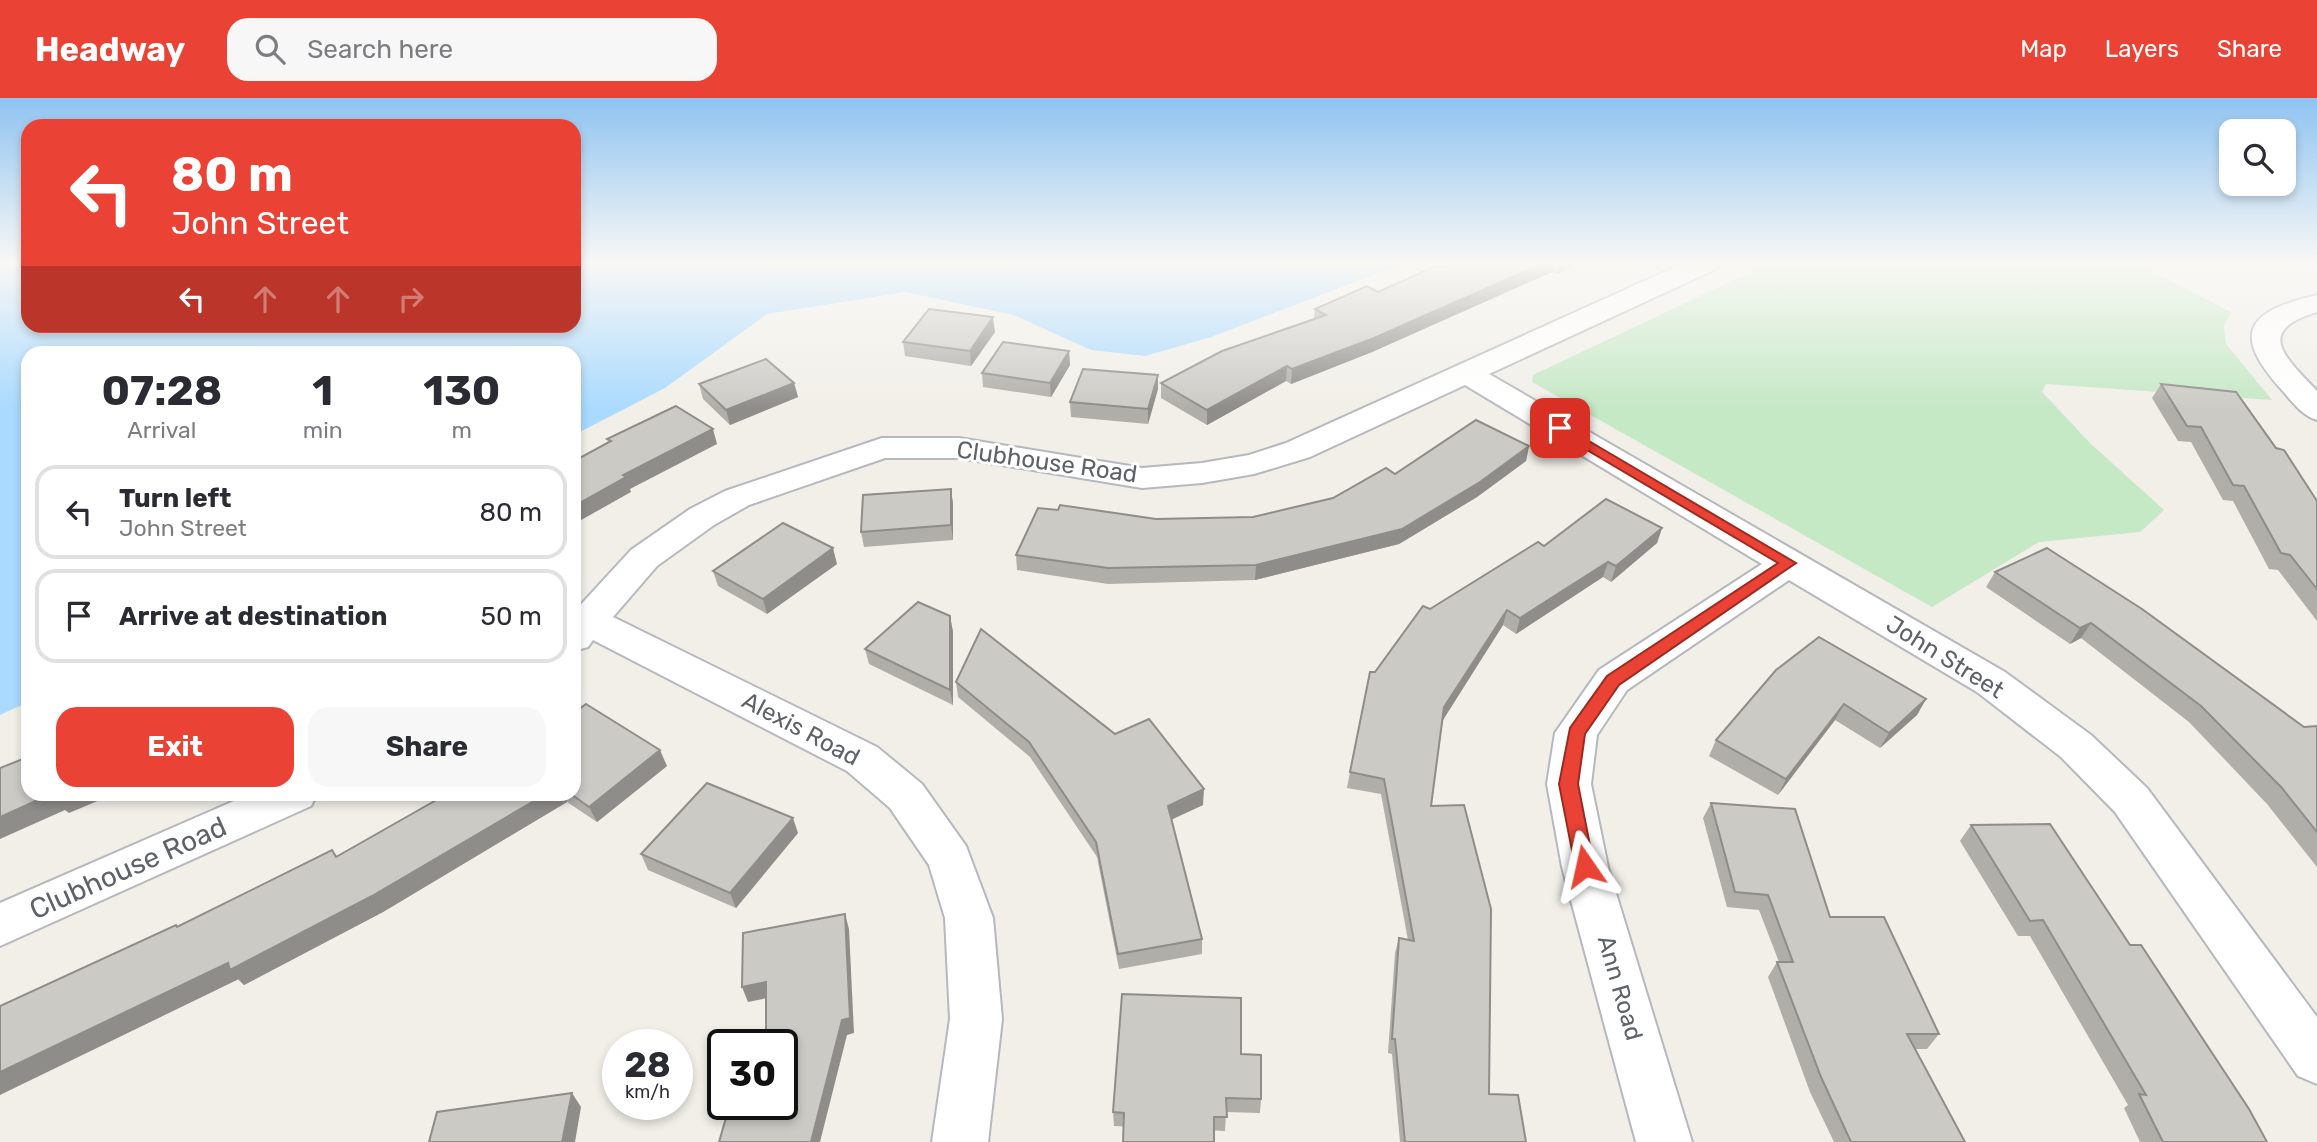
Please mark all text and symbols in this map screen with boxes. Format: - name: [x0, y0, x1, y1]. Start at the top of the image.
- search box: [227, 18, 717, 81]
- text: Headway: [35, 30, 185, 69]
- icon: search: [251, 30, 289, 68]
- text: Search here: [307, 34, 453, 65]
- text: Map: [2020, 35, 2067, 63]
- text: Layers: [2105, 35, 2179, 63]
- text: Share: [2217, 35, 2282, 63]
- map controls: [2219, 119, 2296, 196]
- button: search: [2219, 119, 2296, 196]
- text: 80 m: [171, 145, 293, 203]
- icon: left: [56, 147, 147, 238]
- text: John Street: [171, 204, 349, 242]
- icon: left: [173, 280, 211, 318]
- icon: ahead: [246, 280, 284, 318]
- icon: ahead: [319, 280, 357, 318]
- icon: right: [392, 280, 430, 318]
- text: 07:28: [102, 366, 222, 416]
- text: 1: [312, 366, 333, 416]
- text: 130: [423, 366, 500, 416]
- pin: [1530, 398, 1590, 458]
- icon: arrive: [1541, 409, 1579, 447]
- text: Arrival: [127, 416, 196, 444]
- text: min: [303, 416, 343, 444]
- text: m: [452, 416, 472, 444]
- street label: Clubhouse Road: [955, 435, 1139, 489]
- text: Turn left: [119, 483, 231, 514]
- icon: left: [60, 493, 98, 531]
- text: 80 m: [479, 497, 542, 528]
- text: John Street: [119, 514, 247, 542]
- icon: arrive: [60, 597, 98, 635]
- text: Arrive at destination: [119, 601, 387, 632]
- text: 50 m: [481, 601, 542, 632]
- street label: John Street: [1881, 610, 2009, 704]
- street label: Alexis Road: [738, 686, 864, 772]
- button: Exit: [56, 707, 294, 787]
- button: Share: [308, 707, 546, 787]
- street label: Clubhouse Road: [24, 810, 232, 926]
- position arrow: [1548, 829, 1622, 903]
- street label: Ann Road: [1592, 932, 1648, 1044]
- speed limit sign: 30: [707, 1029, 798, 1120]
- text: 28: [624, 1044, 671, 1086]
- text: km/h: [625, 1081, 670, 1103]

